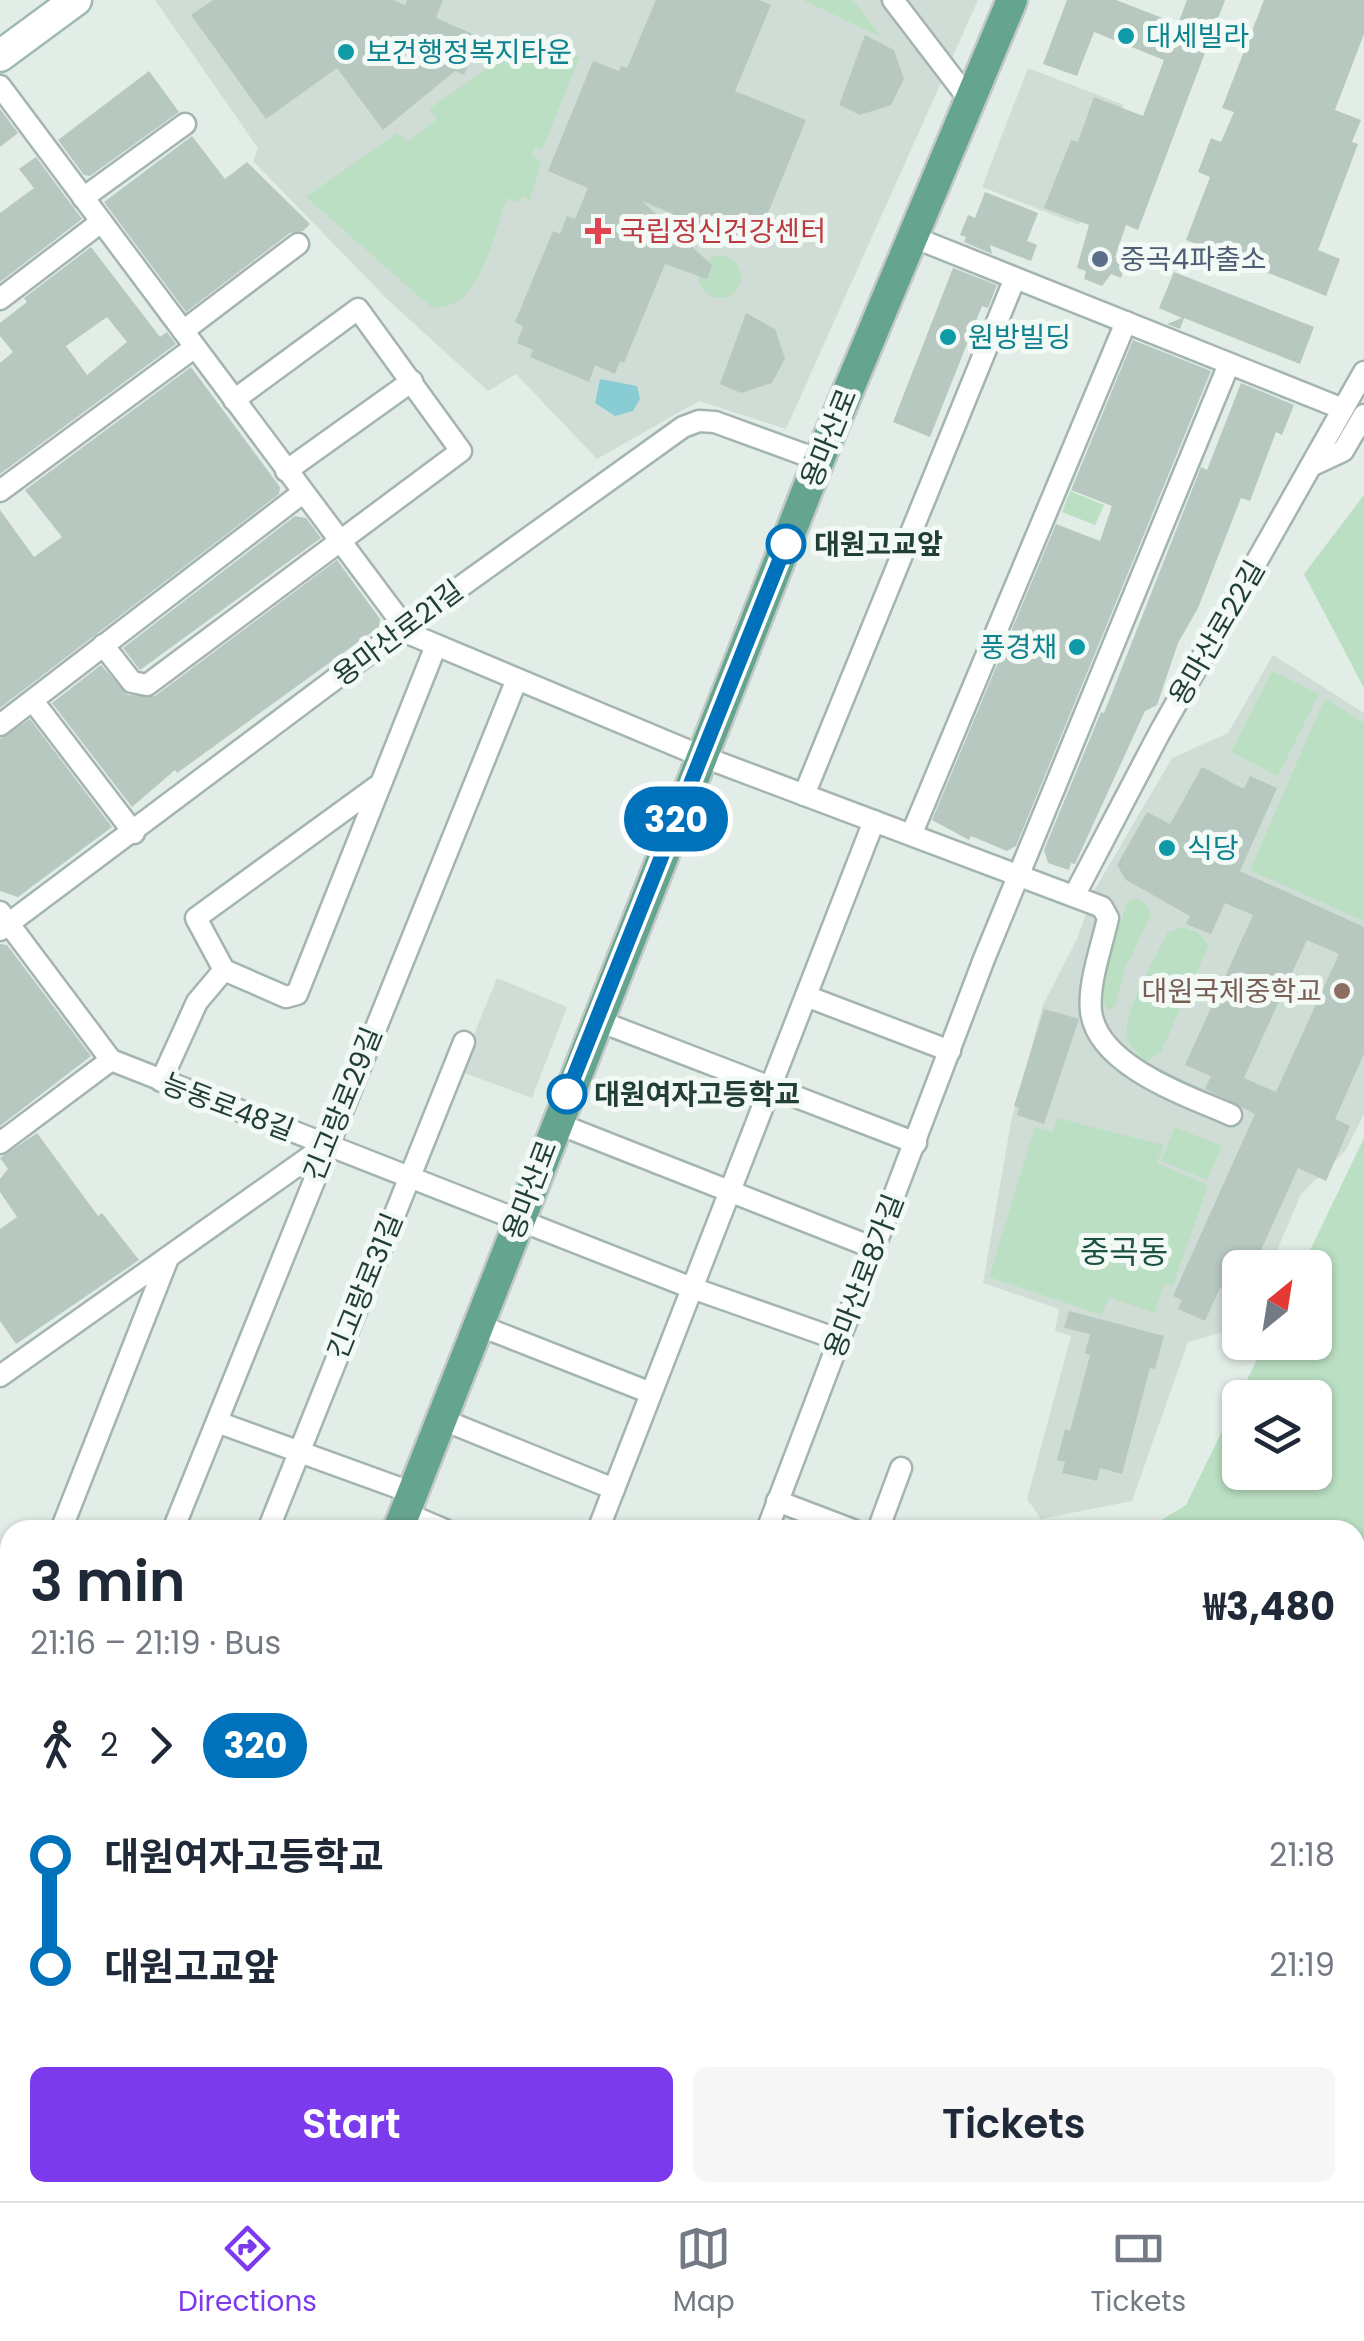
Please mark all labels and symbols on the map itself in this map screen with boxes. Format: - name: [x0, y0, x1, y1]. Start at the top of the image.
- place label: 대세빌라: [1146, 17, 1249, 56]
- marker: 대세빌라: [1115, 25, 1137, 47]
- place label: 보건행정복지타운: [366, 33, 572, 72]
- marker: 보건행정복지타운: [335, 41, 357, 63]
- place label: 국립정신건강센터: [620, 212, 826, 251]
- marker: 국립정신건강센터: [585, 218, 611, 244]
- place label: 중곡4파출소: [1120, 240, 1266, 279]
- marker: 중곡4파출소: [1089, 248, 1111, 270]
- place label: 원방빌딩: [968, 318, 1071, 357]
- marker: 원방빌딩: [937, 326, 959, 348]
- street label: 용마산로: [792, 383, 866, 493]
- marker: 대원고교앞: [767, 525, 805, 563]
- place label: 대원고교앞: [814, 525, 943, 564]
- street label: 용마산로22길: [1160, 554, 1274, 712]
- street label: 용마산로21길: [325, 571, 471, 695]
- place label: 풍경채: [980, 628, 1057, 667]
- marker: 풍경채: [1066, 636, 1088, 658]
- line badge: 320: [618, 786, 734, 852]
- place label: 식당: [1187, 829, 1239, 868]
- marker: 식당: [1156, 837, 1178, 859]
- place label: 대원국제중학교: [1142, 972, 1322, 1011]
- marker: 대원국제중학교: [1331, 980, 1353, 1002]
- street label: 긴고랑로29길: [294, 1021, 392, 1187]
- street label: 능동로48길: [156, 1064, 300, 1150]
- marker: 대원여자고등학교: [548, 1075, 586, 1113]
- place label: 대원여자고등학교: [594, 1075, 800, 1114]
- street label: 용마산로: [493, 1135, 567, 1245]
- street label: 용마산로8가길: [815, 1189, 913, 1363]
- street label: 긴고랑로31길: [318, 1207, 412, 1365]
- district label: 중곡동: [1080, 1229, 1168, 1274]
- north arrow: [1222, 1250, 1332, 1360]

